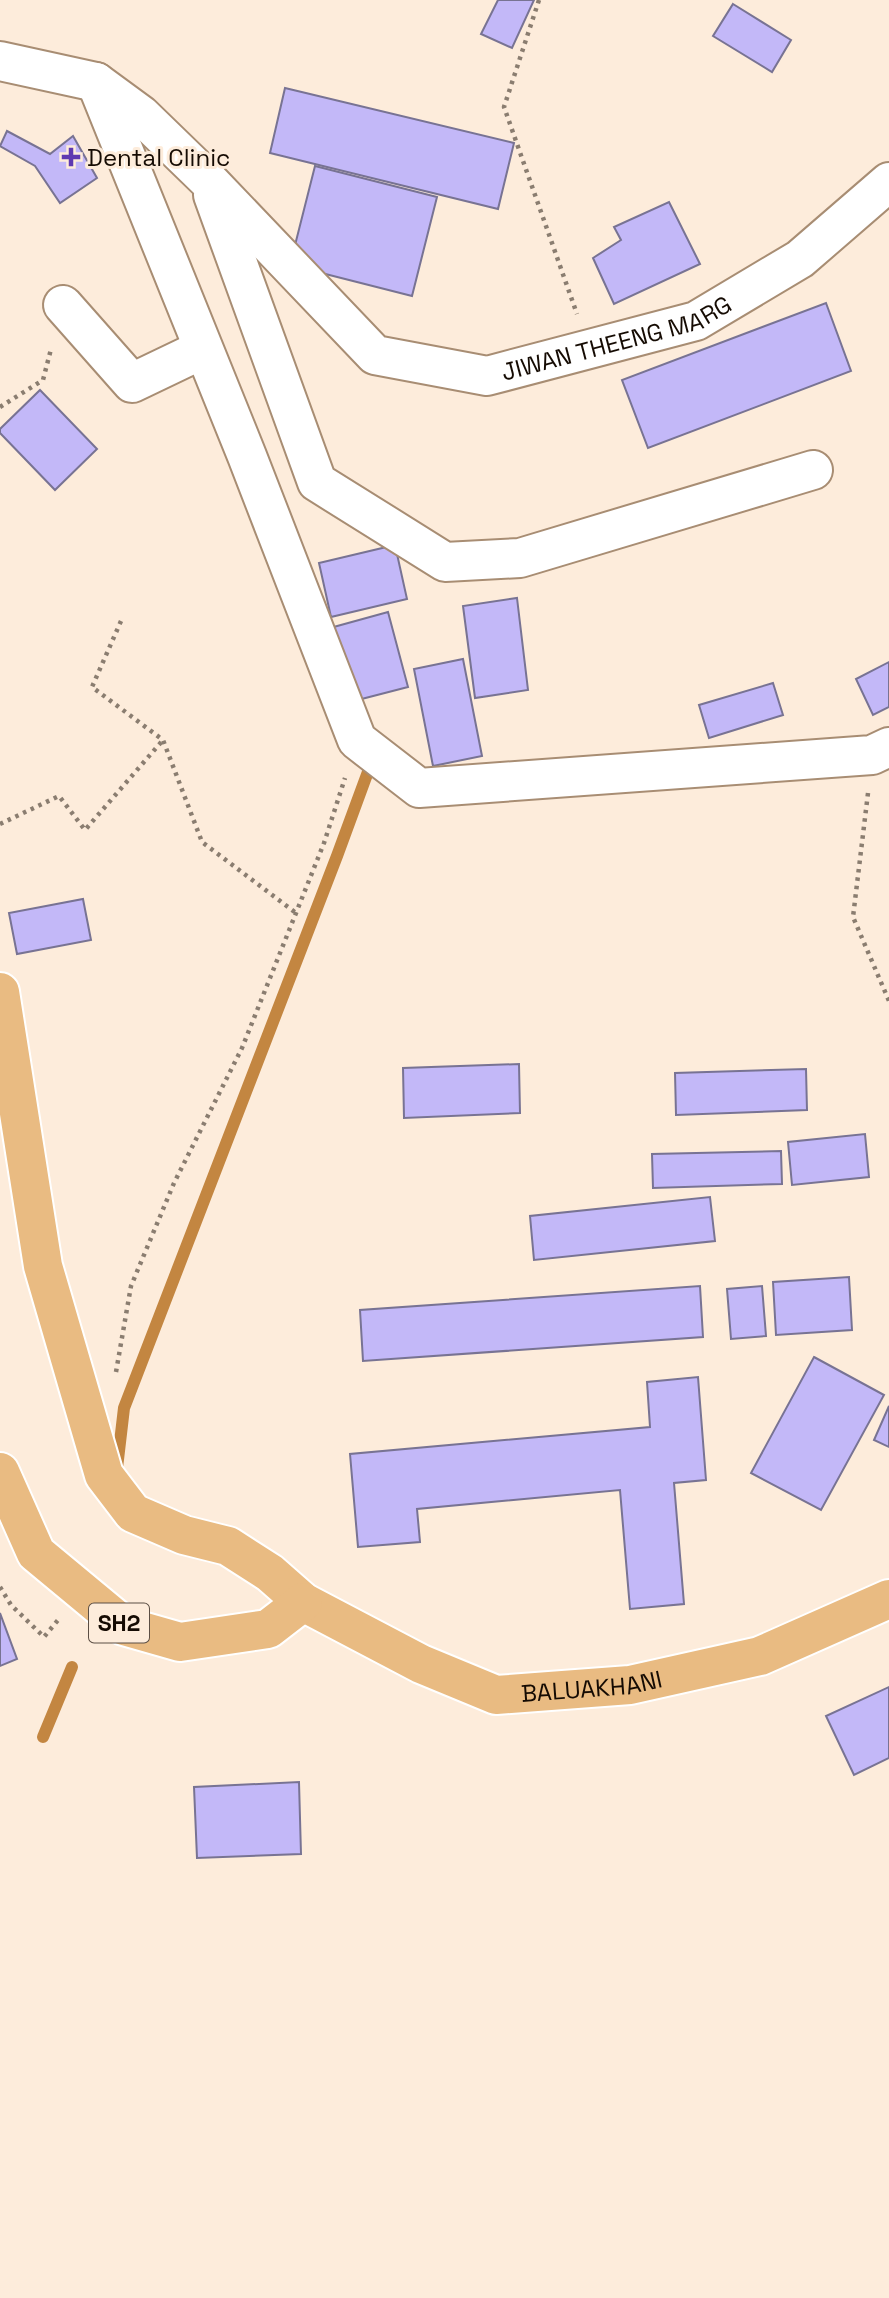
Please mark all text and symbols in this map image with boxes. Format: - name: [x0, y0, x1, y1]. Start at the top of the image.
- place label: Dental Clinic: [87, 142, 230, 173]
- marker: Dental Clinic: [61, 147, 81, 167]
- street label: JIWAN THEENG MARG: [498, 288, 737, 387]
- road number: SH2: [89, 1604, 149, 1642]
- street label: BALUAKHANI: [520, 1663, 665, 1709]

